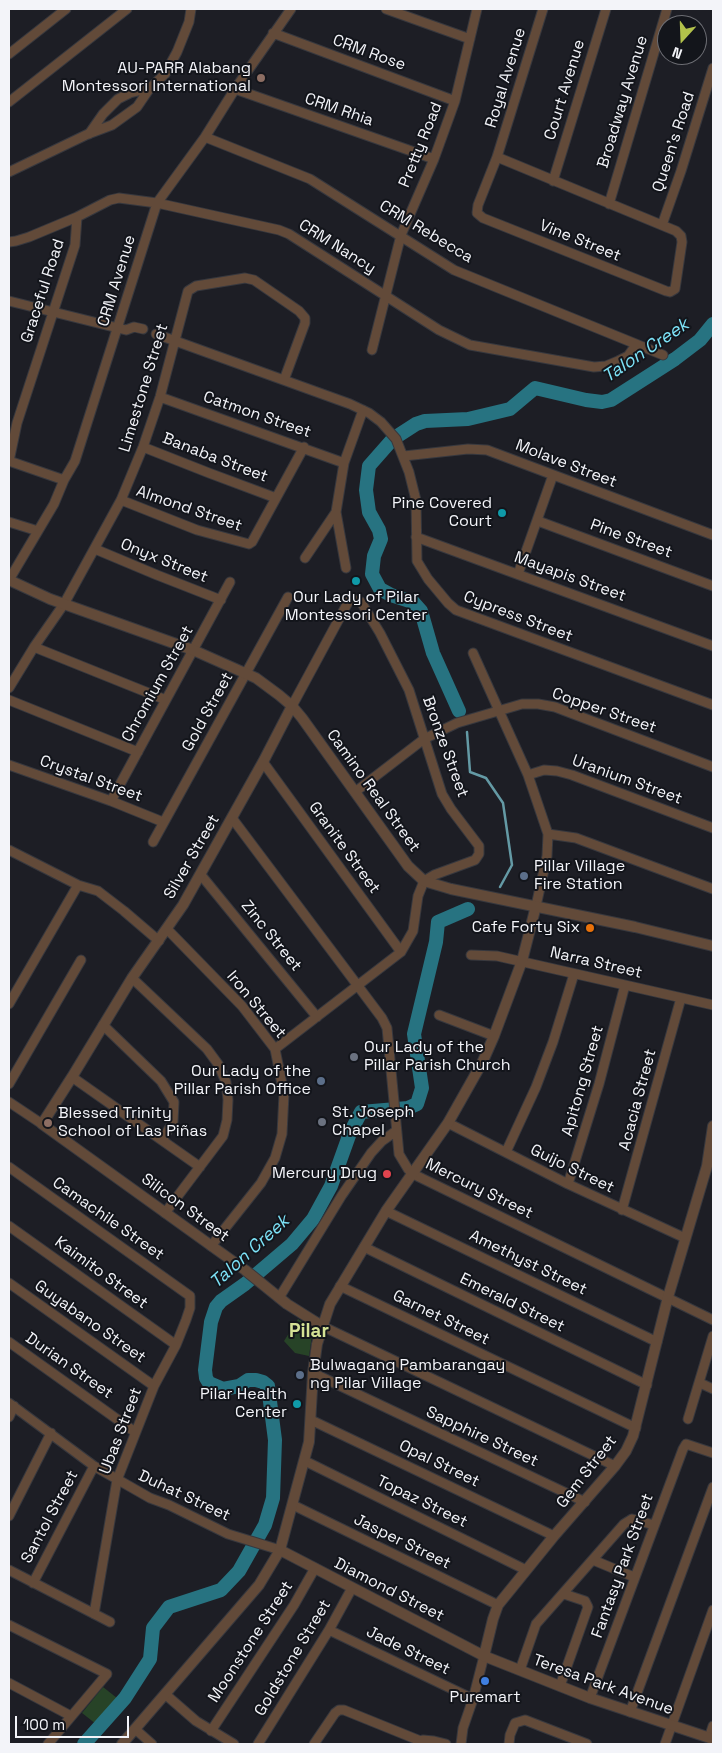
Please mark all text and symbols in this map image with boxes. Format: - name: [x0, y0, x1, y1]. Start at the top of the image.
- north arrow: [657, 15, 707, 65]
- street label: Royal Avenue: [482, 26, 530, 130]
- street label: CRM Rose: [330, 31, 408, 75]
- street label: Broadway Avenue: [594, 33, 652, 171]
- street label: Court Avenue: [541, 37, 589, 143]
- text: N: [670, 43, 685, 63]
- place label: AU-PARR Alabang Montessori International: [62, 59, 251, 97]
- marker: AU-PARR Alabang Montessori International: [255, 72, 267, 84]
- street label: CRM Rhia: [302, 89, 376, 131]
- street label: Queen's Road: [649, 89, 699, 195]
- street label: Pretty Road: [395, 99, 447, 191]
- street label: CRM Rebecca: [376, 196, 476, 268]
- street label: CRM Nancy: [295, 216, 379, 278]
- street label: Vine Street: [536, 216, 624, 266]
- street label: CRM Avenue: [94, 233, 140, 329]
- street label: Graceful Road: [17, 237, 69, 345]
- water label: Talon Creek: [599, 314, 693, 388]
- street label: Limestone Street: [115, 321, 173, 455]
- street label: Catmon Street: [201, 388, 313, 442]
- street label: Banaba Street: [160, 429, 270, 487]
- street label: Molave Street: [513, 436, 619, 492]
- street label: Almond Street: [134, 482, 244, 536]
- place label: Pine Covered Court: [392, 494, 492, 532]
- marker: Pine Covered Court: [496, 507, 508, 519]
- street label: Pine Street: [587, 515, 675, 563]
- street label: Onyx Street: [117, 535, 211, 587]
- street label: Mayapis Street: [512, 548, 628, 606]
- marker: Our Lady of Pilar Montessori Center: [350, 575, 362, 587]
- street label: Cypress Street: [461, 587, 575, 647]
- place label: Our Lady of Pilar Montessori Center: [285, 588, 427, 626]
- street label: Chromium Street: [118, 623, 198, 745]
- street label: Gold Street: [178, 669, 238, 755]
- street label: Copper Street: [549, 684, 659, 738]
- street label: Bronze Street: [418, 694, 472, 800]
- street label: Camino Real Street: [322, 726, 424, 856]
- street label: Uranium Street: [569, 751, 685, 809]
- street label: Crystal Street: [37, 752, 145, 806]
- street label: Granite Street: [304, 798, 384, 898]
- street label: Silver Street: [160, 811, 224, 903]
- place label: Pillar Village Fire Station: [534, 857, 625, 895]
- marker: Pillar Village Fire Station: [518, 870, 530, 882]
- street label: Zinc Street: [237, 897, 305, 975]
- place label: Cafe Forty Six: [472, 918, 580, 938]
- marker: Cafe Forty Six: [584, 922, 596, 934]
- street label: Narra Street: [548, 943, 644, 983]
- street label: Iron Street: [222, 967, 290, 1043]
- street label: Apitong Street: [558, 1023, 608, 1139]
- place label: Our Lady of the Pillar Parish Church: [364, 1038, 511, 1076]
- street label: Acacia Street: [615, 1047, 661, 1153]
- marker: Our Lady of the Pillar Parish Church: [348, 1051, 360, 1063]
- place label: Our Lady of the Pillar Parish Office: [174, 1062, 311, 1100]
- marker: Our Lady of the Pillar Parish Office: [315, 1075, 327, 1087]
- place label: St. Joseph Chapel: [332, 1103, 414, 1141]
- place label: Blessed Trinity School of Las Piñas: [58, 1104, 207, 1142]
- marker: St. Joseph Chapel: [316, 1116, 328, 1128]
- marker: Blessed Trinity School of Las Piñas: [42, 1117, 54, 1129]
- street label: Guijo Street: [527, 1140, 617, 1198]
- street label: Mercury Street: [422, 1155, 536, 1223]
- place label: Mercury Drug: [272, 1164, 377, 1184]
- marker: Mercury Drug: [381, 1168, 393, 1180]
- street label: Silicon Street: [137, 1170, 233, 1246]
- street label: Camachile Street: [48, 1173, 168, 1265]
- water label: Talon Creek: [206, 1211, 294, 1293]
- street label: Amethyst Street: [466, 1226, 590, 1300]
- street label: Kaimito Street: [51, 1233, 151, 1313]
- street label: Emerald Street: [456, 1269, 568, 1337]
- street label: Guyabano Street: [31, 1276, 149, 1368]
- street label: Garnet Street: [390, 1286, 492, 1350]
- district label: Pilar: [289, 1321, 329, 1343]
- street label: Durian Street: [22, 1329, 116, 1403]
- place label: Bulwagang Pambarangay ng Pilar Village: [310, 1356, 505, 1394]
- marker: Bulwagang Pambarangay ng Pilar Village: [294, 1369, 306, 1381]
- street label: Ubas Street: [96, 1385, 146, 1477]
- place label: Pilar Health Center: [200, 1385, 287, 1423]
- marker: Pilar Health Center: [291, 1398, 303, 1410]
- street label: Sapphire Street: [423, 1403, 541, 1471]
- street label: Gem Street: [553, 1432, 621, 1512]
- street label: Opal Street: [396, 1436, 482, 1492]
- street label: Duhat Street: [135, 1466, 233, 1526]
- street label: Santol Street: [17, 1467, 83, 1567]
- street label: Topaz Street: [374, 1472, 470, 1532]
- street label: Fantasy Park Street: [588, 1491, 658, 1641]
- street label: Jasper Street: [350, 1510, 454, 1574]
- street label: Diamond Street: [331, 1554, 447, 1626]
- street label: Moonstone Street: [205, 1578, 297, 1706]
- street label: Goldstone Street: [251, 1596, 335, 1720]
- street label: Jade Street: [363, 1622, 453, 1680]
- street label: Teresa Park Avenue: [530, 1651, 676, 1719]
- marker: Puremart: [479, 1675, 491, 1687]
- place label: Puremart: [450, 1688, 520, 1708]
- scale bar: [18, 1706, 131, 1738]
- text: 100 m: [23, 1715, 65, 1734]

